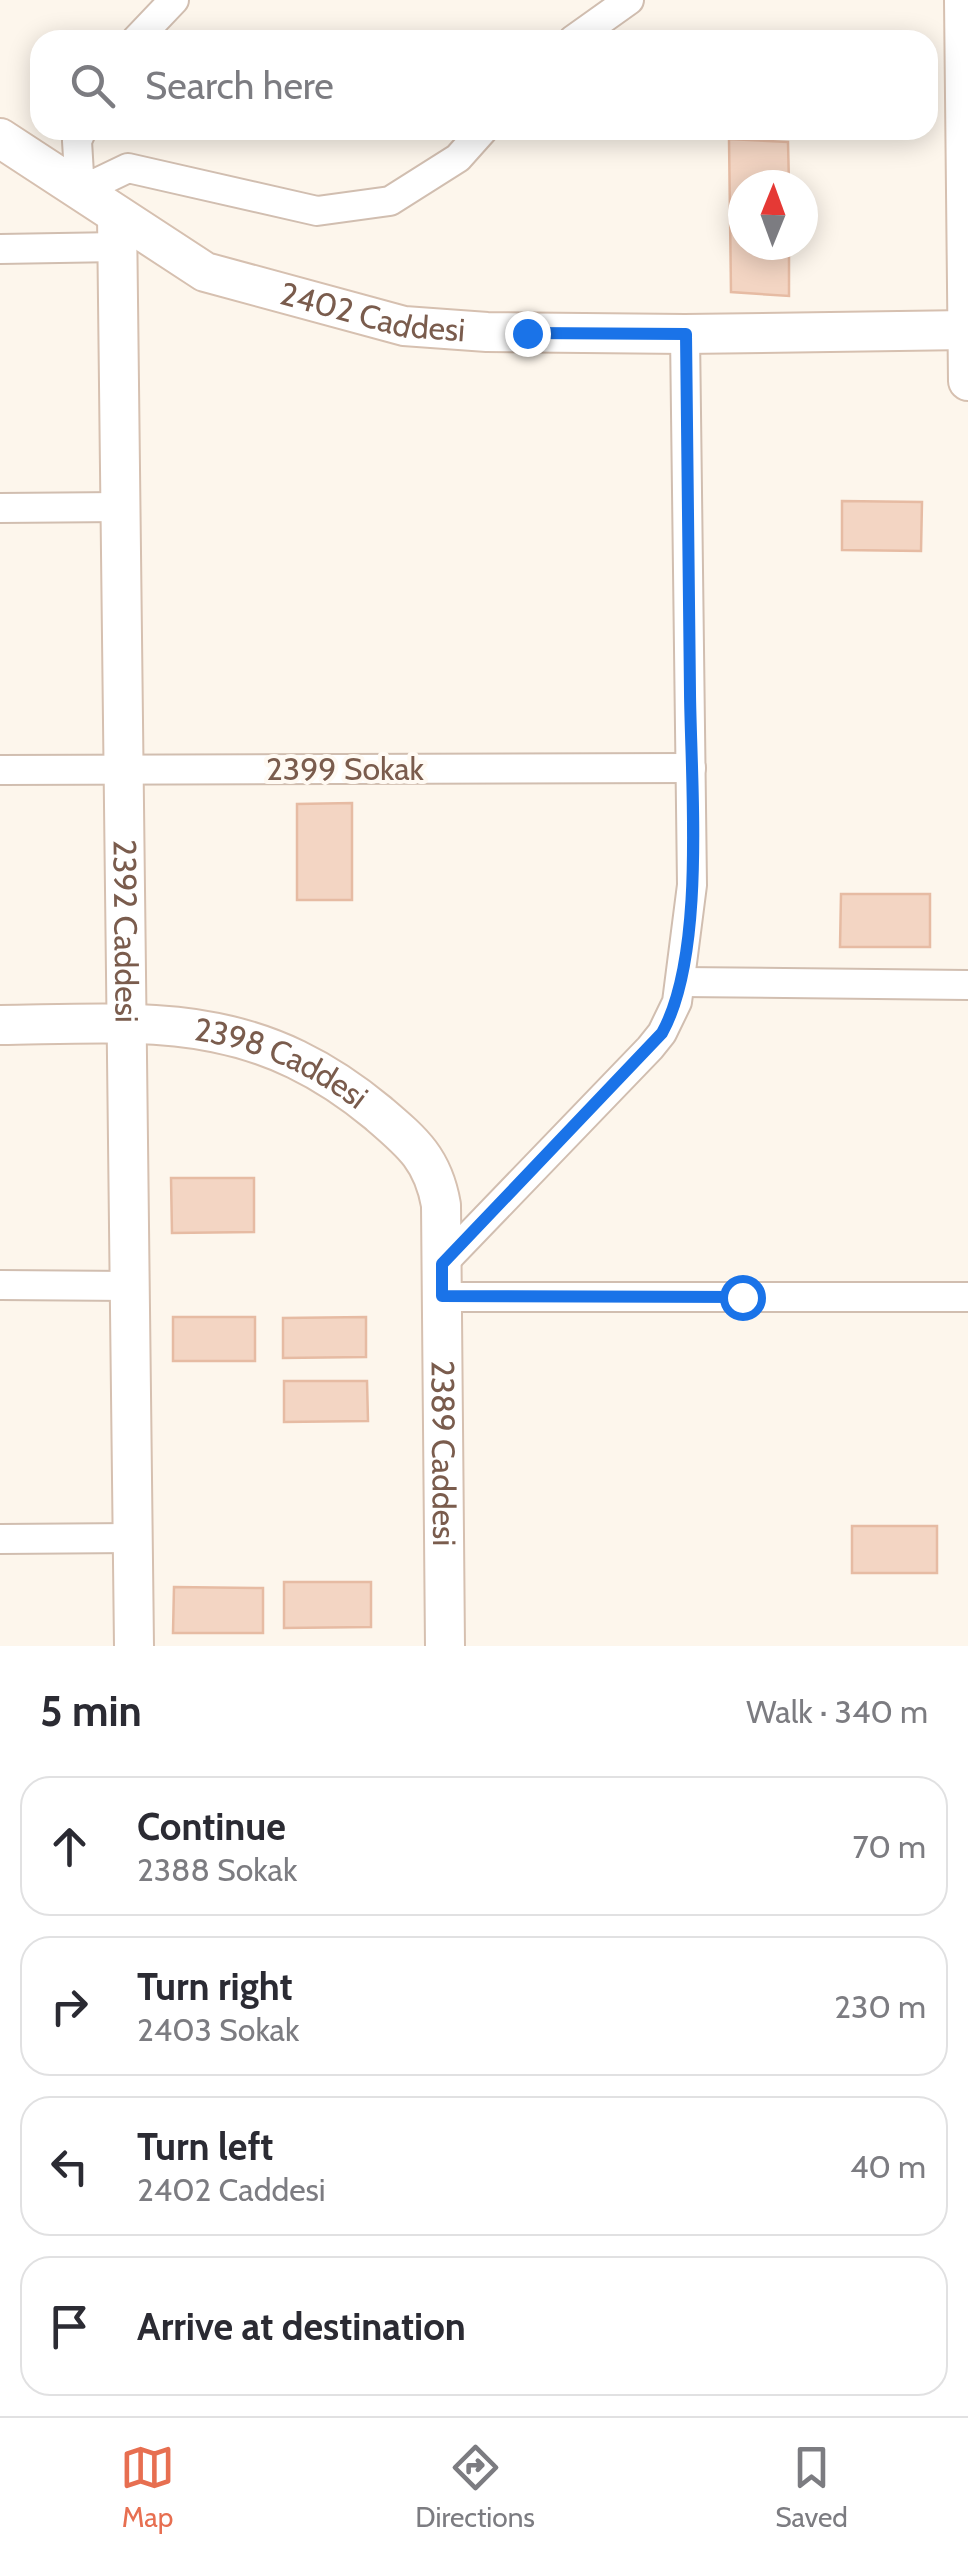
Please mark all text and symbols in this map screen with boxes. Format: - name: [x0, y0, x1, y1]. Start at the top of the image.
- search box: [30, 30, 938, 140]
- icon: search: [65, 58, 120, 113]
- text: Search here: [145, 62, 334, 109]
- north arrow: [728, 170, 818, 260]
- street label: 2402 Caddesi: [276, 273, 467, 349]
- route end: [505, 311, 551, 357]
- street label: 2399 Sokak: [266, 749, 425, 788]
- street label: 2392 Caddesi: [105, 839, 147, 1023]
- street label: 2398 Caddesi: [192, 1009, 376, 1117]
- route start: [720, 1275, 766, 1321]
- street label: 2389 Caddesi: [423, 1360, 464, 1546]
- text: 5 min: [40, 1685, 142, 1737]
- text: Walk · 340 m: [746, 1692, 928, 1731]
- text: Continue: [137, 1803, 286, 1850]
- icon: ahead: [42, 1819, 97, 1874]
- text: 70 m: [853, 1827, 926, 1866]
- text: 2388 Sokak: [137, 1850, 297, 1889]
- text: Turn right: [137, 1963, 293, 2010]
- icon: right: [42, 1979, 97, 2034]
- text: 230 m: [834, 1987, 926, 2026]
- text: 2403 Sokak: [137, 2010, 299, 2049]
- text: Turn left: [137, 2123, 273, 2170]
- icon: left: [42, 2139, 97, 2194]
- text: 40 m: [850, 2147, 926, 2186]
- text: 2402 Caddesi: [137, 2170, 326, 2209]
- icon: arrive: [42, 2299, 97, 2354]
- text: Arrive at destination: [137, 2303, 466, 2350]
- tab: Map: [120, 2440, 175, 2534]
- tab: Directions: [415, 2440, 535, 2534]
- tab: Saved: [775, 2440, 848, 2534]

